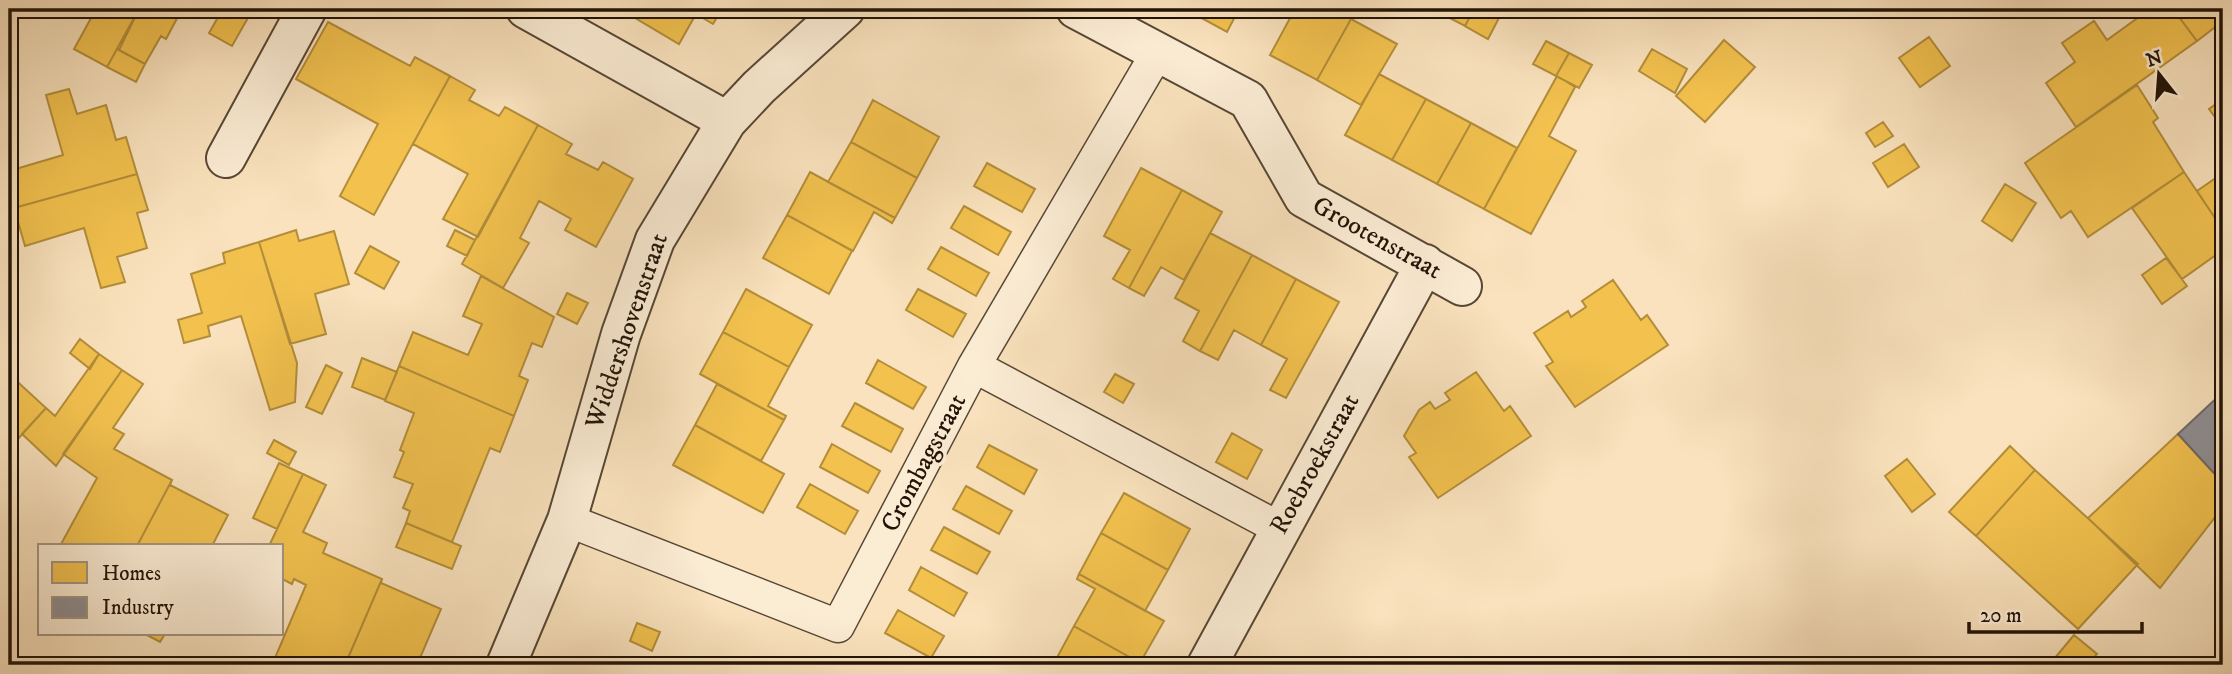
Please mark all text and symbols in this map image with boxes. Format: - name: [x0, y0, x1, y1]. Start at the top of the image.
- north arrow: [2124, 38, 2194, 108]
- text: N: [2144, 46, 2166, 72]
- street label: Grootenstraat: [1306, 189, 1448, 287]
- street label: Widdershovenstraat: [578, 229, 676, 434]
- street label: Crombagstraat: [874, 388, 974, 538]
- street label: Roebroekstraat: [1263, 388, 1367, 540]
- legend: [38, 544, 284, 636]
- text: Homes: [102, 561, 161, 587]
- scale bar: [1969, 590, 2143, 634]
- text: Industry: [102, 595, 175, 621]
- text: 20 m: [1980, 603, 2022, 629]

